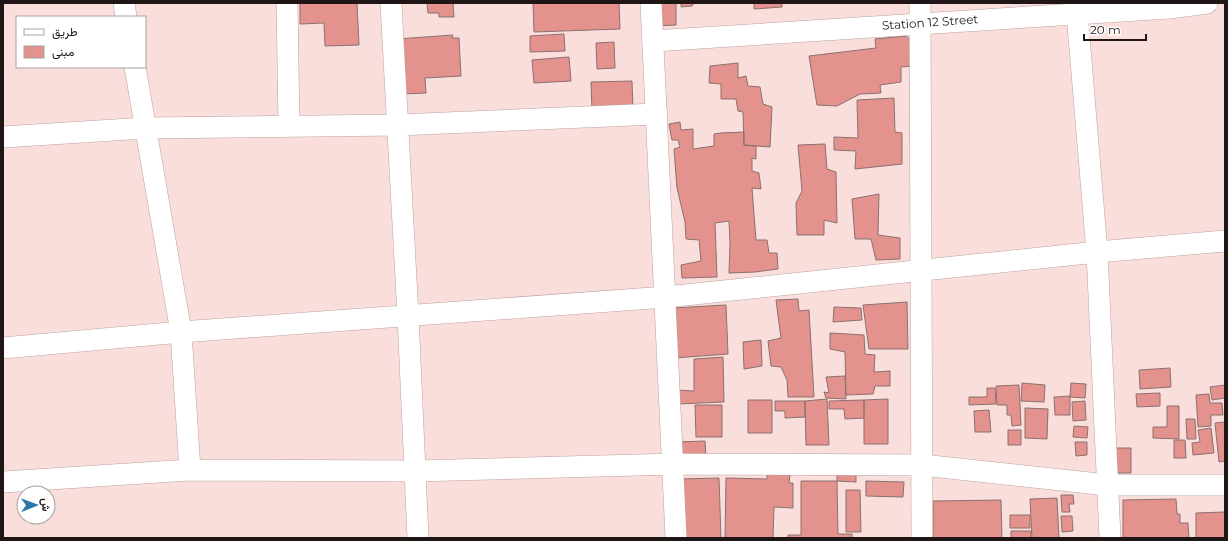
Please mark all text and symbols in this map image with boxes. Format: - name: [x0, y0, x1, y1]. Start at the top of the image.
- street label: Station 12 Street: [881, 11, 979, 33]
- legend: [16, 16, 146, 68]
- scale bar: [1084, 16, 1146, 42]
- text: 20 m: [1090, 22, 1121, 37]
- text: طريق: [52, 24, 78, 40]
- text: مبنى: [52, 44, 74, 60]
- north arrow: [16, 485, 56, 525]
- text: ش: [39, 498, 53, 512]

